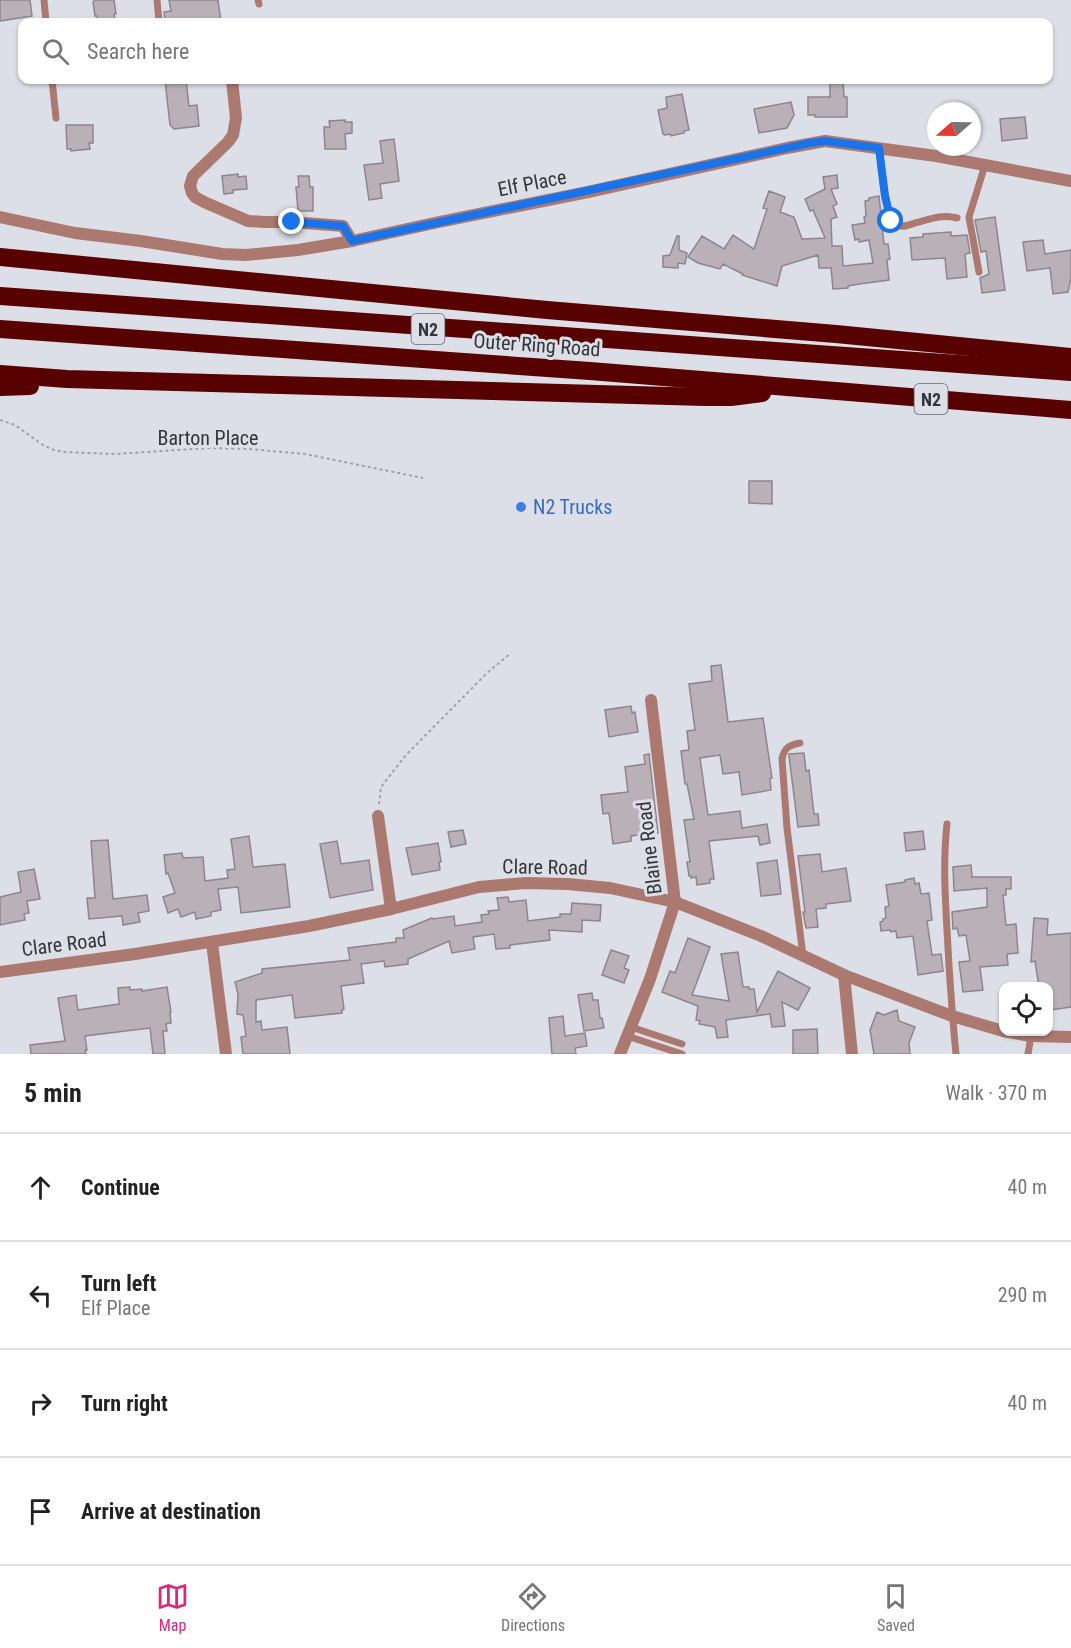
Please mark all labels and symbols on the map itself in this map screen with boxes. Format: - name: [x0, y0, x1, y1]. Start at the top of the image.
- north arrow: [927, 102, 981, 156]
- street label: Elf Place: [496, 165, 568, 201]
- route start: [877, 207, 903, 233]
- route end: [278, 208, 304, 234]
- road number: N2: [412, 314, 444, 344]
- street label: Outer Ring Road: [473, 329, 601, 361]
- road number: N2: [914, 384, 948, 414]
- street label: Barton Place: [158, 426, 259, 450]
- place label: N2 Trucks: [533, 495, 612, 519]
- marker: N2 Trucks: [514, 500, 528, 514]
- street label: Blaine Road: [631, 800, 667, 896]
- street label: Clare Road: [502, 854, 588, 880]
- street label: Clare Road: [20, 927, 108, 961]

